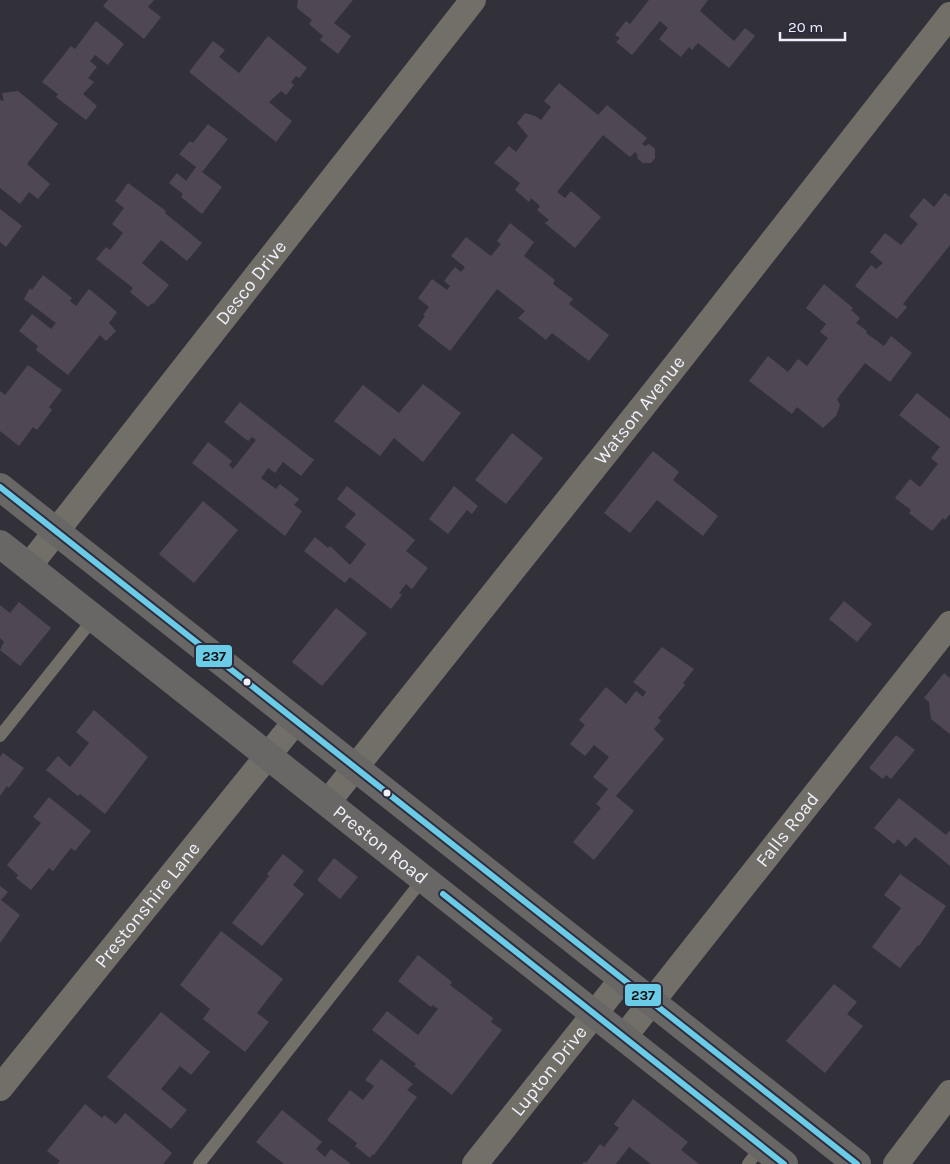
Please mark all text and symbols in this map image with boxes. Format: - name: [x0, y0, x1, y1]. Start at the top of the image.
- scale bar: [780, 10, 845, 42]
- text: 20 m: [788, 18, 823, 36]
- street label: Desco Drive: [211, 236, 291, 329]
- street label: Watson Avenue: [590, 351, 690, 469]
- line badge: 237: [195, 644, 233, 668]
- text: 237: [202, 648, 226, 665]
- unlabelled marker: [242, 677, 252, 687]
- unlabelled marker: [382, 788, 392, 798]
- street label: Falls Road: [751, 788, 824, 871]
- street label: Preston Road: [329, 801, 432, 889]
- street label: Prestonshire Lane: [90, 838, 205, 972]
- line badge: 237: [624, 983, 662, 1007]
- text: 237: [631, 987, 655, 1004]
- street label: Lupton Drive: [506, 1021, 592, 1121]

